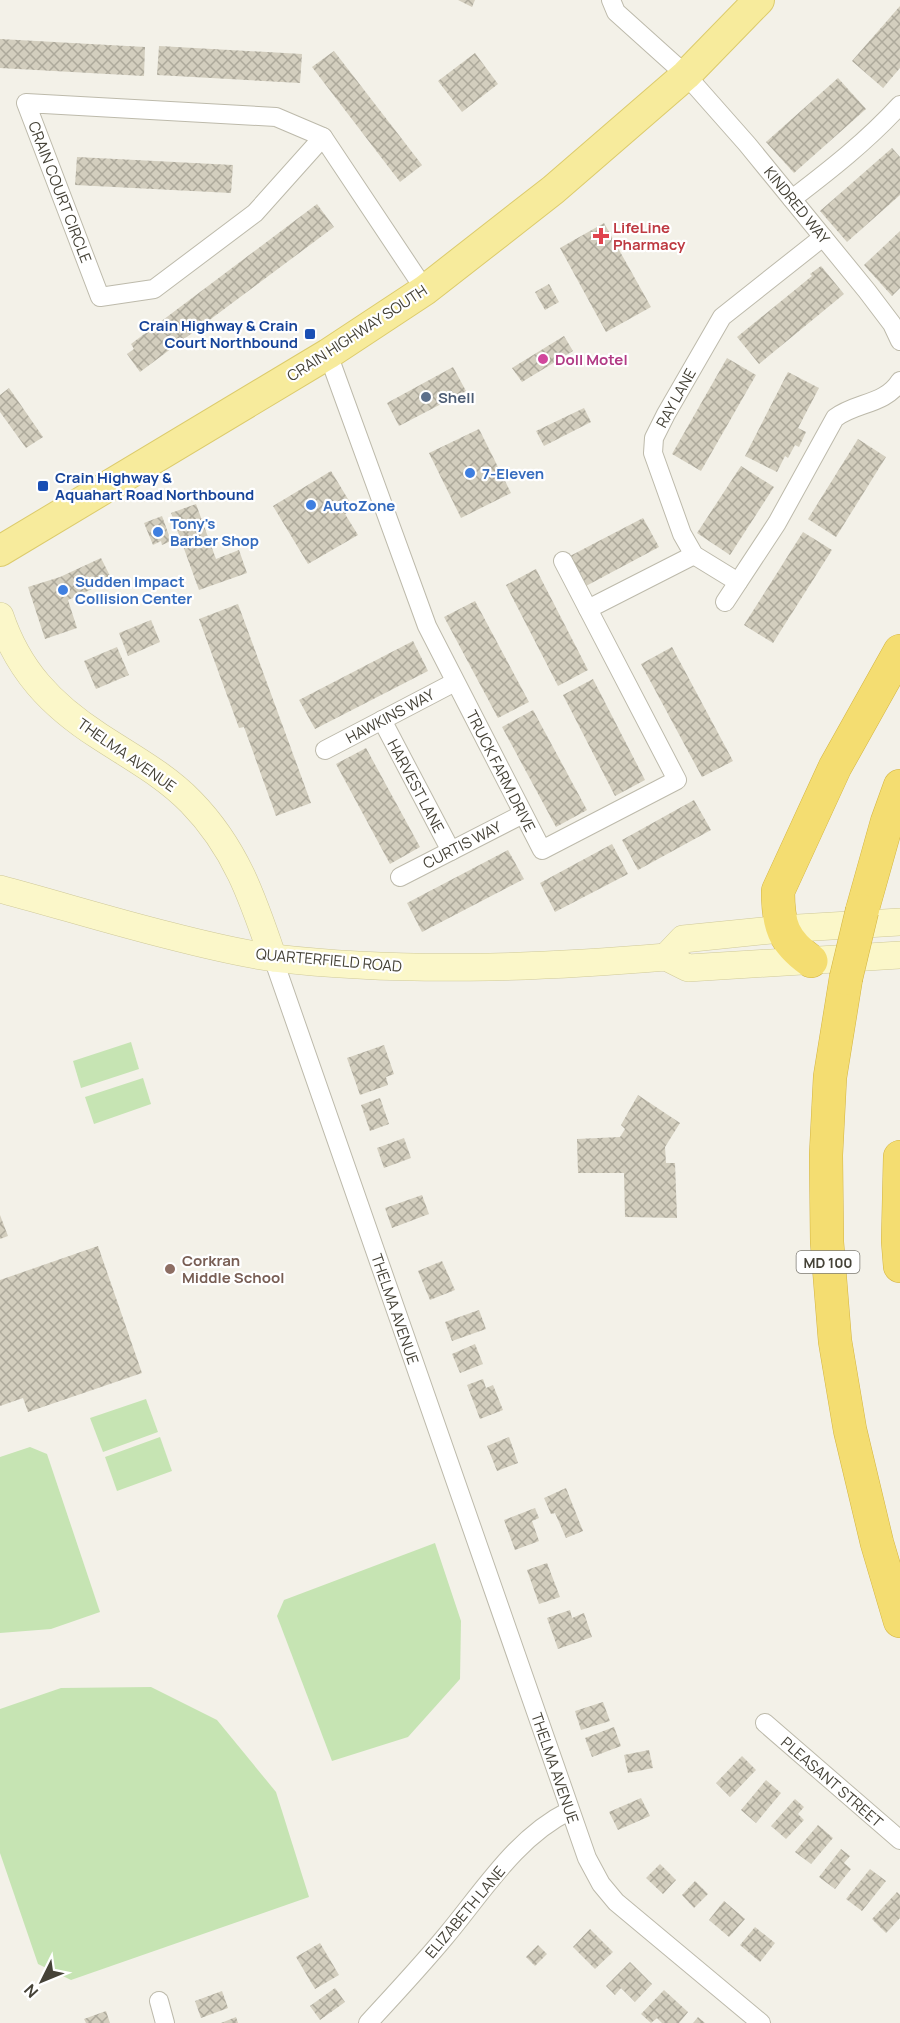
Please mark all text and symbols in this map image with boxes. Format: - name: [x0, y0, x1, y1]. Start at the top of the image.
- street label: CRAIN COURT CIRCLE: [23, 118, 97, 266]
- street label: KINDRED WAY: [759, 162, 835, 249]
- place label: LifeLine Pharmacy: [613, 217, 686, 255]
- marker: LifeLine Pharmacy: [594, 229, 608, 243]
- street label: CRAIN HIGHWAY SOUTH: [283, 280, 431, 386]
- place label: Crain Highway & Crain Court Northbound: [139, 315, 298, 353]
- marker: Crain Highway & Crain Court Northbound: [303, 327, 317, 341]
- place label: Doll Motel: [555, 349, 628, 370]
- marker: Doll Motel: [536, 352, 550, 366]
- street label: RAY LANE: [651, 365, 701, 431]
- place label: Shell: [438, 387, 475, 408]
- marker: Shell: [419, 390, 433, 404]
- place label: 7-Eleven: [482, 463, 544, 484]
- marker: 7-Eleven: [463, 466, 477, 480]
- place label: Crain Highway & Aquahart Road Northbound: [55, 467, 254, 505]
- marker: Crain Highway & Aquahart Road Northbound: [36, 479, 50, 493]
- place label: AutoZone: [323, 495, 395, 516]
- marker: AutoZone: [304, 498, 318, 512]
- place label: Tony's Barber Shop: [170, 513, 259, 551]
- marker: Tony's Barber Shop: [151, 525, 165, 539]
- place label: Sudden Impact Collision Center: [75, 571, 192, 609]
- marker: Sudden Impact Collision Center: [56, 583, 70, 597]
- street label: HAWKINS WAY: [342, 684, 439, 748]
- street label: TRUCK FARM DRIVE: [461, 707, 541, 835]
- street label: THELMA AVENUE: [73, 713, 181, 797]
- street label: HARVEST LANE: [383, 736, 449, 836]
- street label: CURTIS WAY: [419, 816, 505, 874]
- street label: QUARTERFIELD ROAD: [255, 943, 403, 977]
- place label: Corkran Middle School: [182, 1250, 284, 1288]
- street label: THELMA AVENUE: [366, 1251, 424, 1367]
- road number: MD 100: [796, 1251, 860, 1273]
- marker: Corkran Middle School: [163, 1262, 177, 1276]
- street label: THELMA AVENUE: [526, 1710, 584, 1826]
- street label: PLEASANT STREET: [777, 1732, 887, 1832]
- street label: ELIZABETH LANE: [420, 1861, 510, 1963]
- north arrow: [12, 1951, 72, 2011]
- text: N: [19, 1980, 43, 2003]

